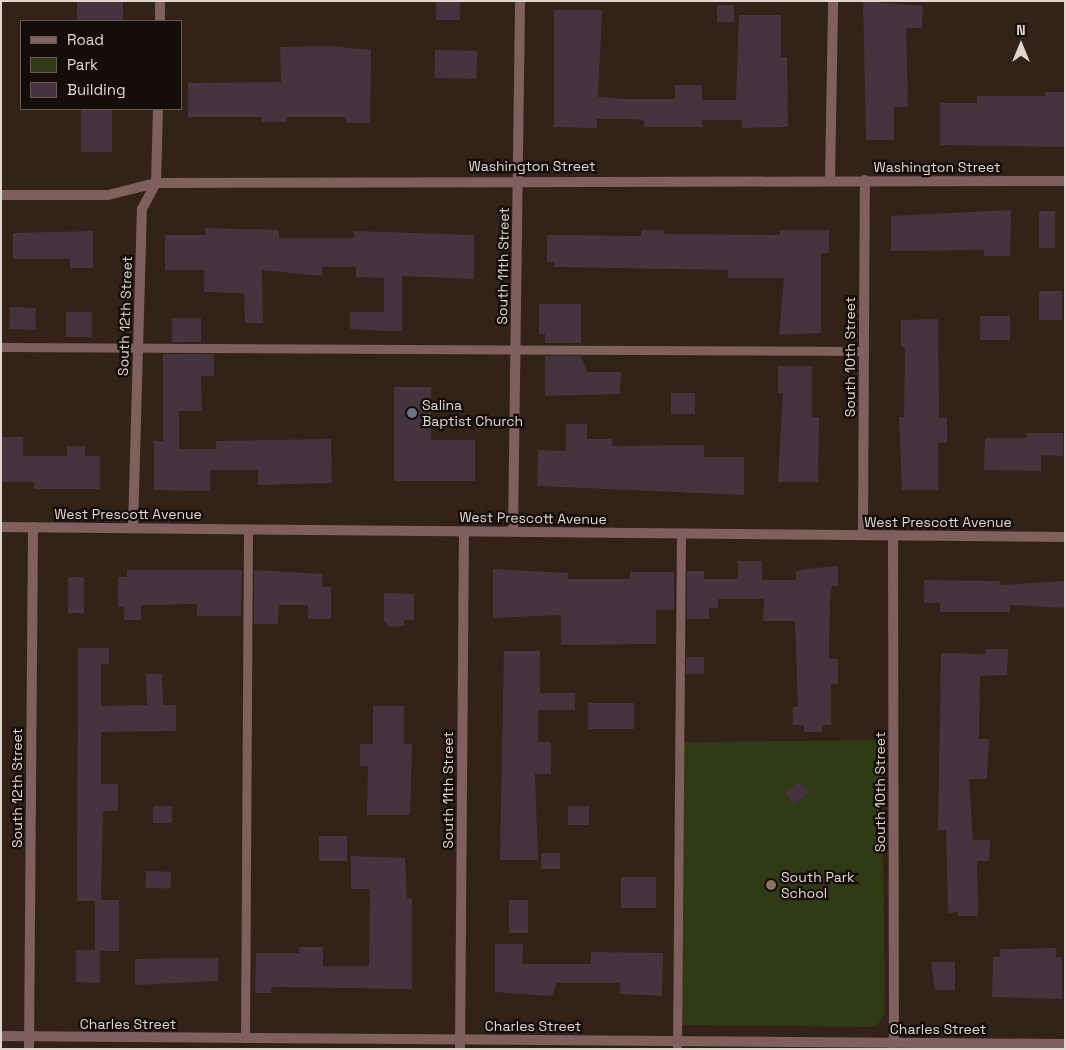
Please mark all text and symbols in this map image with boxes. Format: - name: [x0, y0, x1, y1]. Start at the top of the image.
- legend: [20, 20, 182, 110]
- north arrow: [996, 20, 1046, 70]
- text: N: [1016, 21, 1026, 39]
- text: Road: [67, 30, 104, 49]
- text: Park: [67, 55, 98, 74]
- text: Building: [67, 80, 126, 99]
- street label: Washington Street: [469, 158, 595, 174]
- street label: Washington Street: [874, 159, 1000, 175]
- street label: South 11th Street: [494, 207, 512, 325]
- street label: South 12th Street: [115, 256, 135, 376]
- street label: South 10th Street: [842, 297, 858, 417]
- place label: Salina Baptist Church: [422, 397, 523, 430]
- marker: Salina Baptist Church: [406, 407, 418, 419]
- street label: West Prescott Avenue: [54, 506, 202, 522]
- street label: West Prescott Avenue: [459, 508, 607, 528]
- street label: West Prescott Avenue: [864, 514, 1012, 530]
- street label: South 12th Street: [9, 728, 25, 848]
- street label: South 11th Street: [440, 731, 456, 849]
- street label: South 10th Street: [872, 732, 888, 852]
- place label: South Park School: [781, 869, 855, 902]
- marker: South Park School: [765, 879, 777, 891]
- street label: Charles Street: [80, 1016, 176, 1032]
- street label: Charles Street: [485, 1018, 581, 1034]
- street label: Charles Street: [890, 1021, 986, 1037]

